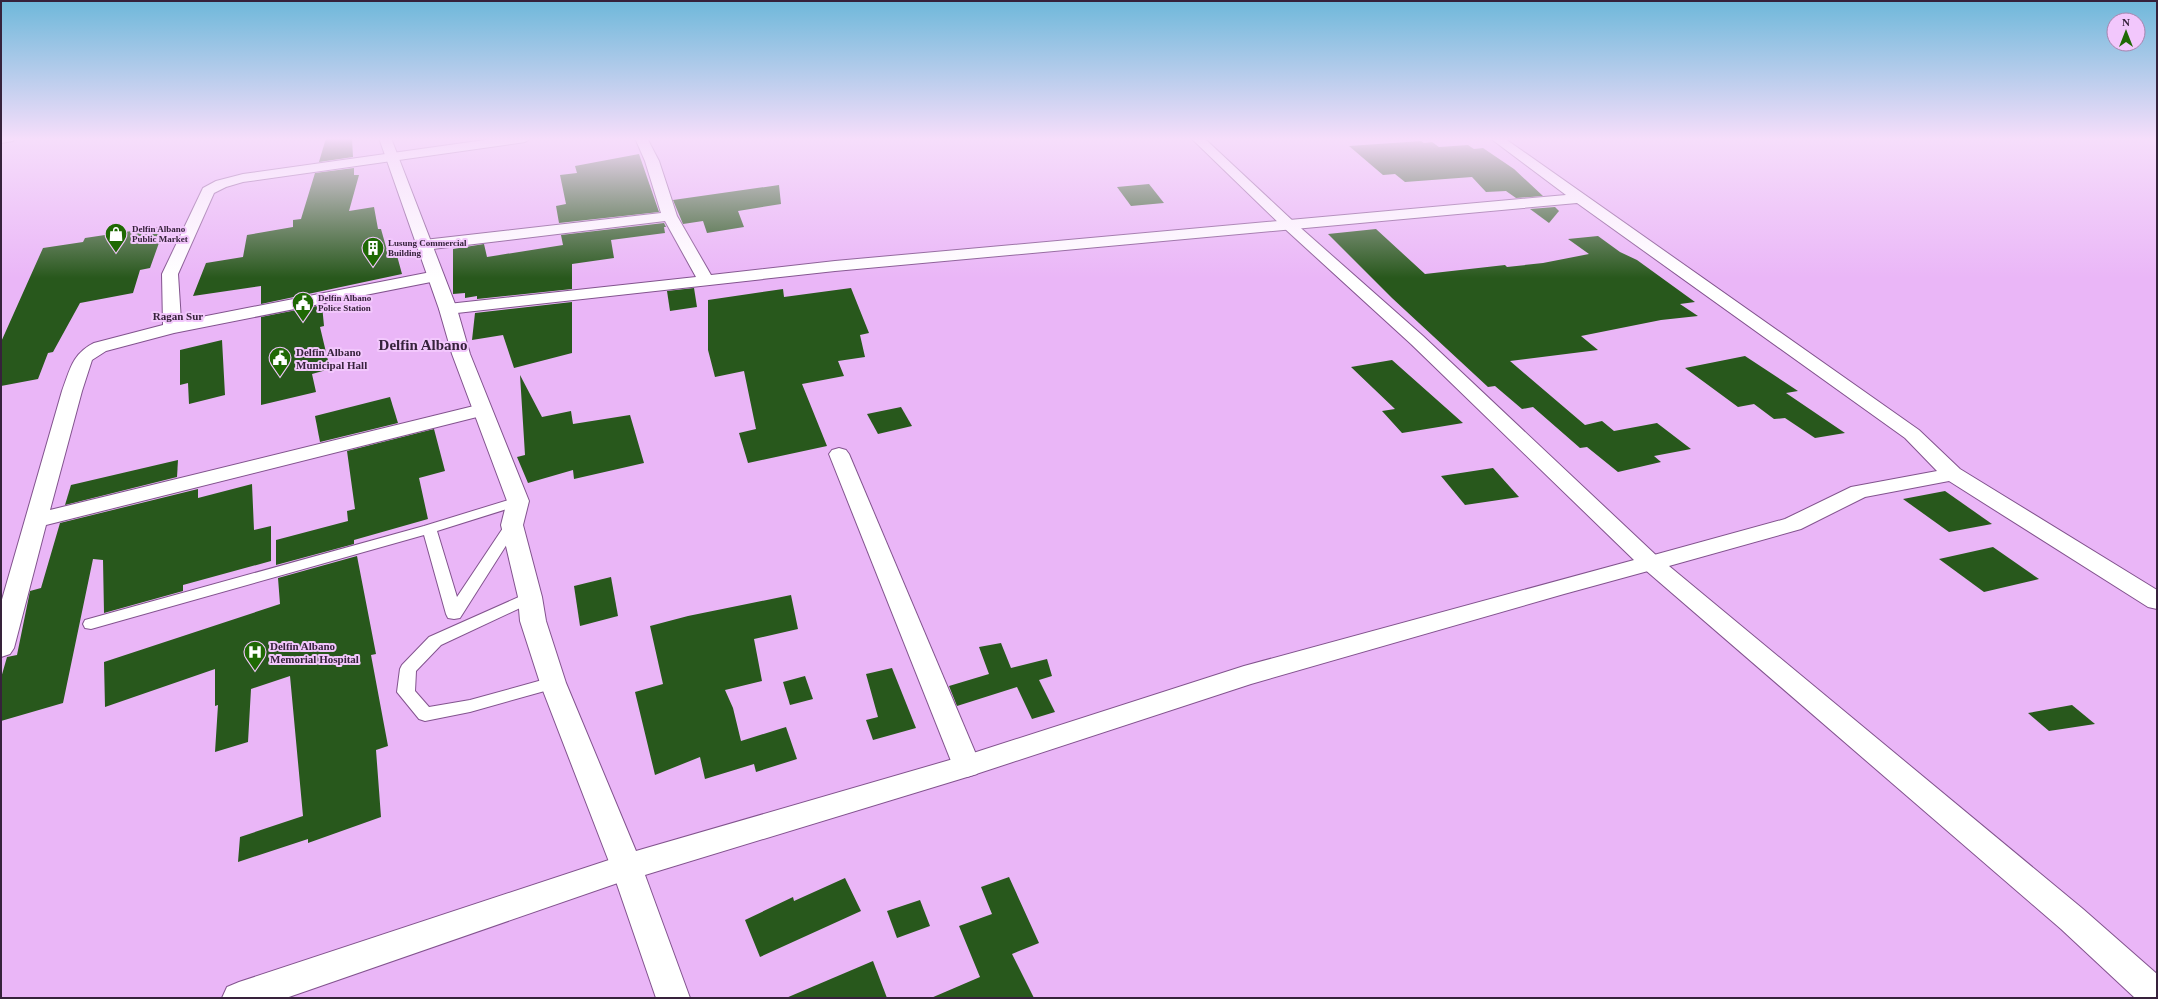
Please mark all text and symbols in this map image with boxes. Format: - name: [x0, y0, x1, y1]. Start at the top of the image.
- north arrow: [2106, 12, 2146, 52]
- text: N: [2122, 16, 2130, 28]
- shop icon: Delfin Albano Public Market: [103, 221, 129, 254]
- place label: Delfin Albano Public Market: [132, 224, 188, 244]
- building icon: Lusung Commercial Building: [360, 235, 386, 268]
- place label: Lusung Commercial Building: [388, 238, 467, 258]
- public building icon: Delfin Albano Police Station: [290, 290, 316, 323]
- place label: Delfin Albano Police Station: [318, 293, 372, 313]
- district label: Ragan Sur: [153, 310, 203, 322]
- district label: Delfin Albano: [379, 337, 467, 353]
- public building icon: Delfin Albano Municipal Hall: [267, 345, 293, 378]
- place label: Delfin Albano Municipal Hall: [296, 346, 367, 371]
- hospital icon: Delfin Albano Memorial Hospital: [242, 639, 268, 672]
- place label: Delfin Albano Memorial Hospital: [270, 640, 359, 665]

